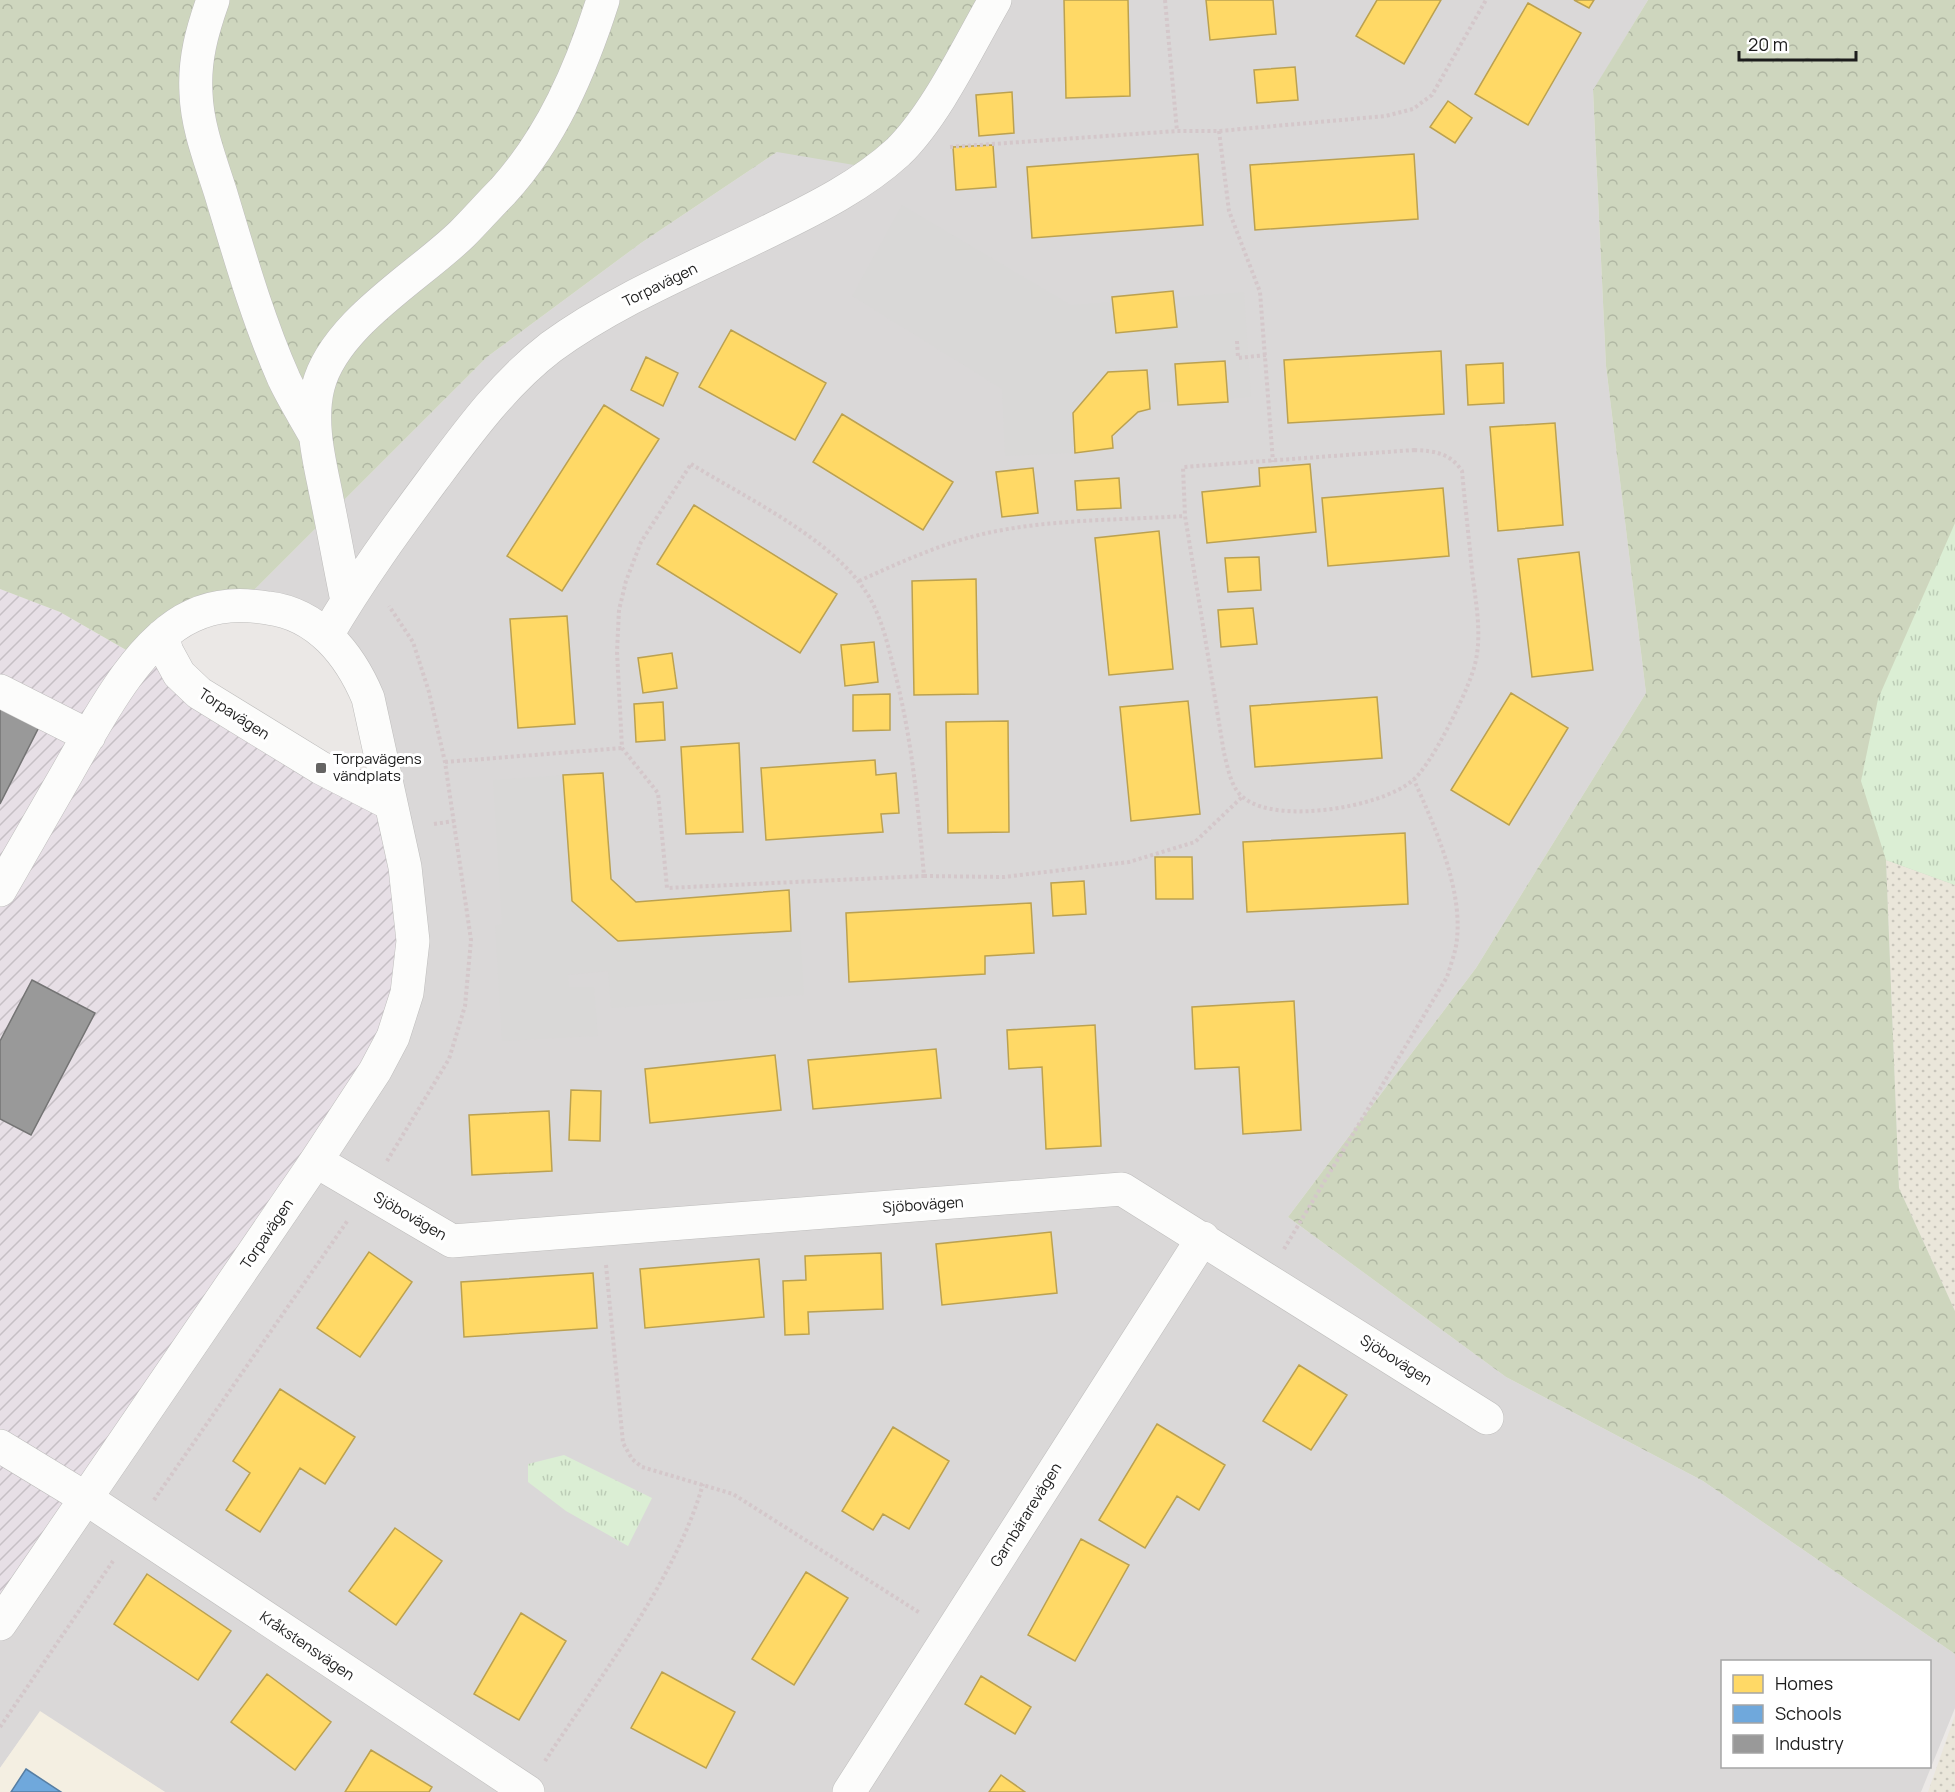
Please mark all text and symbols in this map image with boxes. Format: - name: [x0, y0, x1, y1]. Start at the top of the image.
- scale bar: [1739, 24, 1856, 62]
- text: 20 m: [1748, 32, 1788, 56]
- street label: Torpavägen: [619, 257, 701, 312]
- street label: Torpavägen: [195, 683, 274, 744]
- place label: Torpavägens vändplats: [333, 748, 422, 786]
- marker: Torpavägens vändplats: [314, 761, 328, 775]
- street label: Sjöbovägen: [370, 1186, 451, 1245]
- street label: Sjöbovägen: [882, 1191, 964, 1218]
- street label: Torpavägen: [235, 1194, 298, 1273]
- street label: Sjöbovägen: [1356, 1329, 1436, 1390]
- street label: Garnbärarevägen: [985, 1458, 1066, 1571]
- street label: Kråkstensvägen: [256, 1606, 359, 1685]
- legend: [1721, 1660, 1931, 1768]
- text: Homes: [1775, 1671, 1833, 1695]
- text: Schools: [1775, 1701, 1842, 1725]
- text: Industry: [1775, 1731, 1844, 1755]

